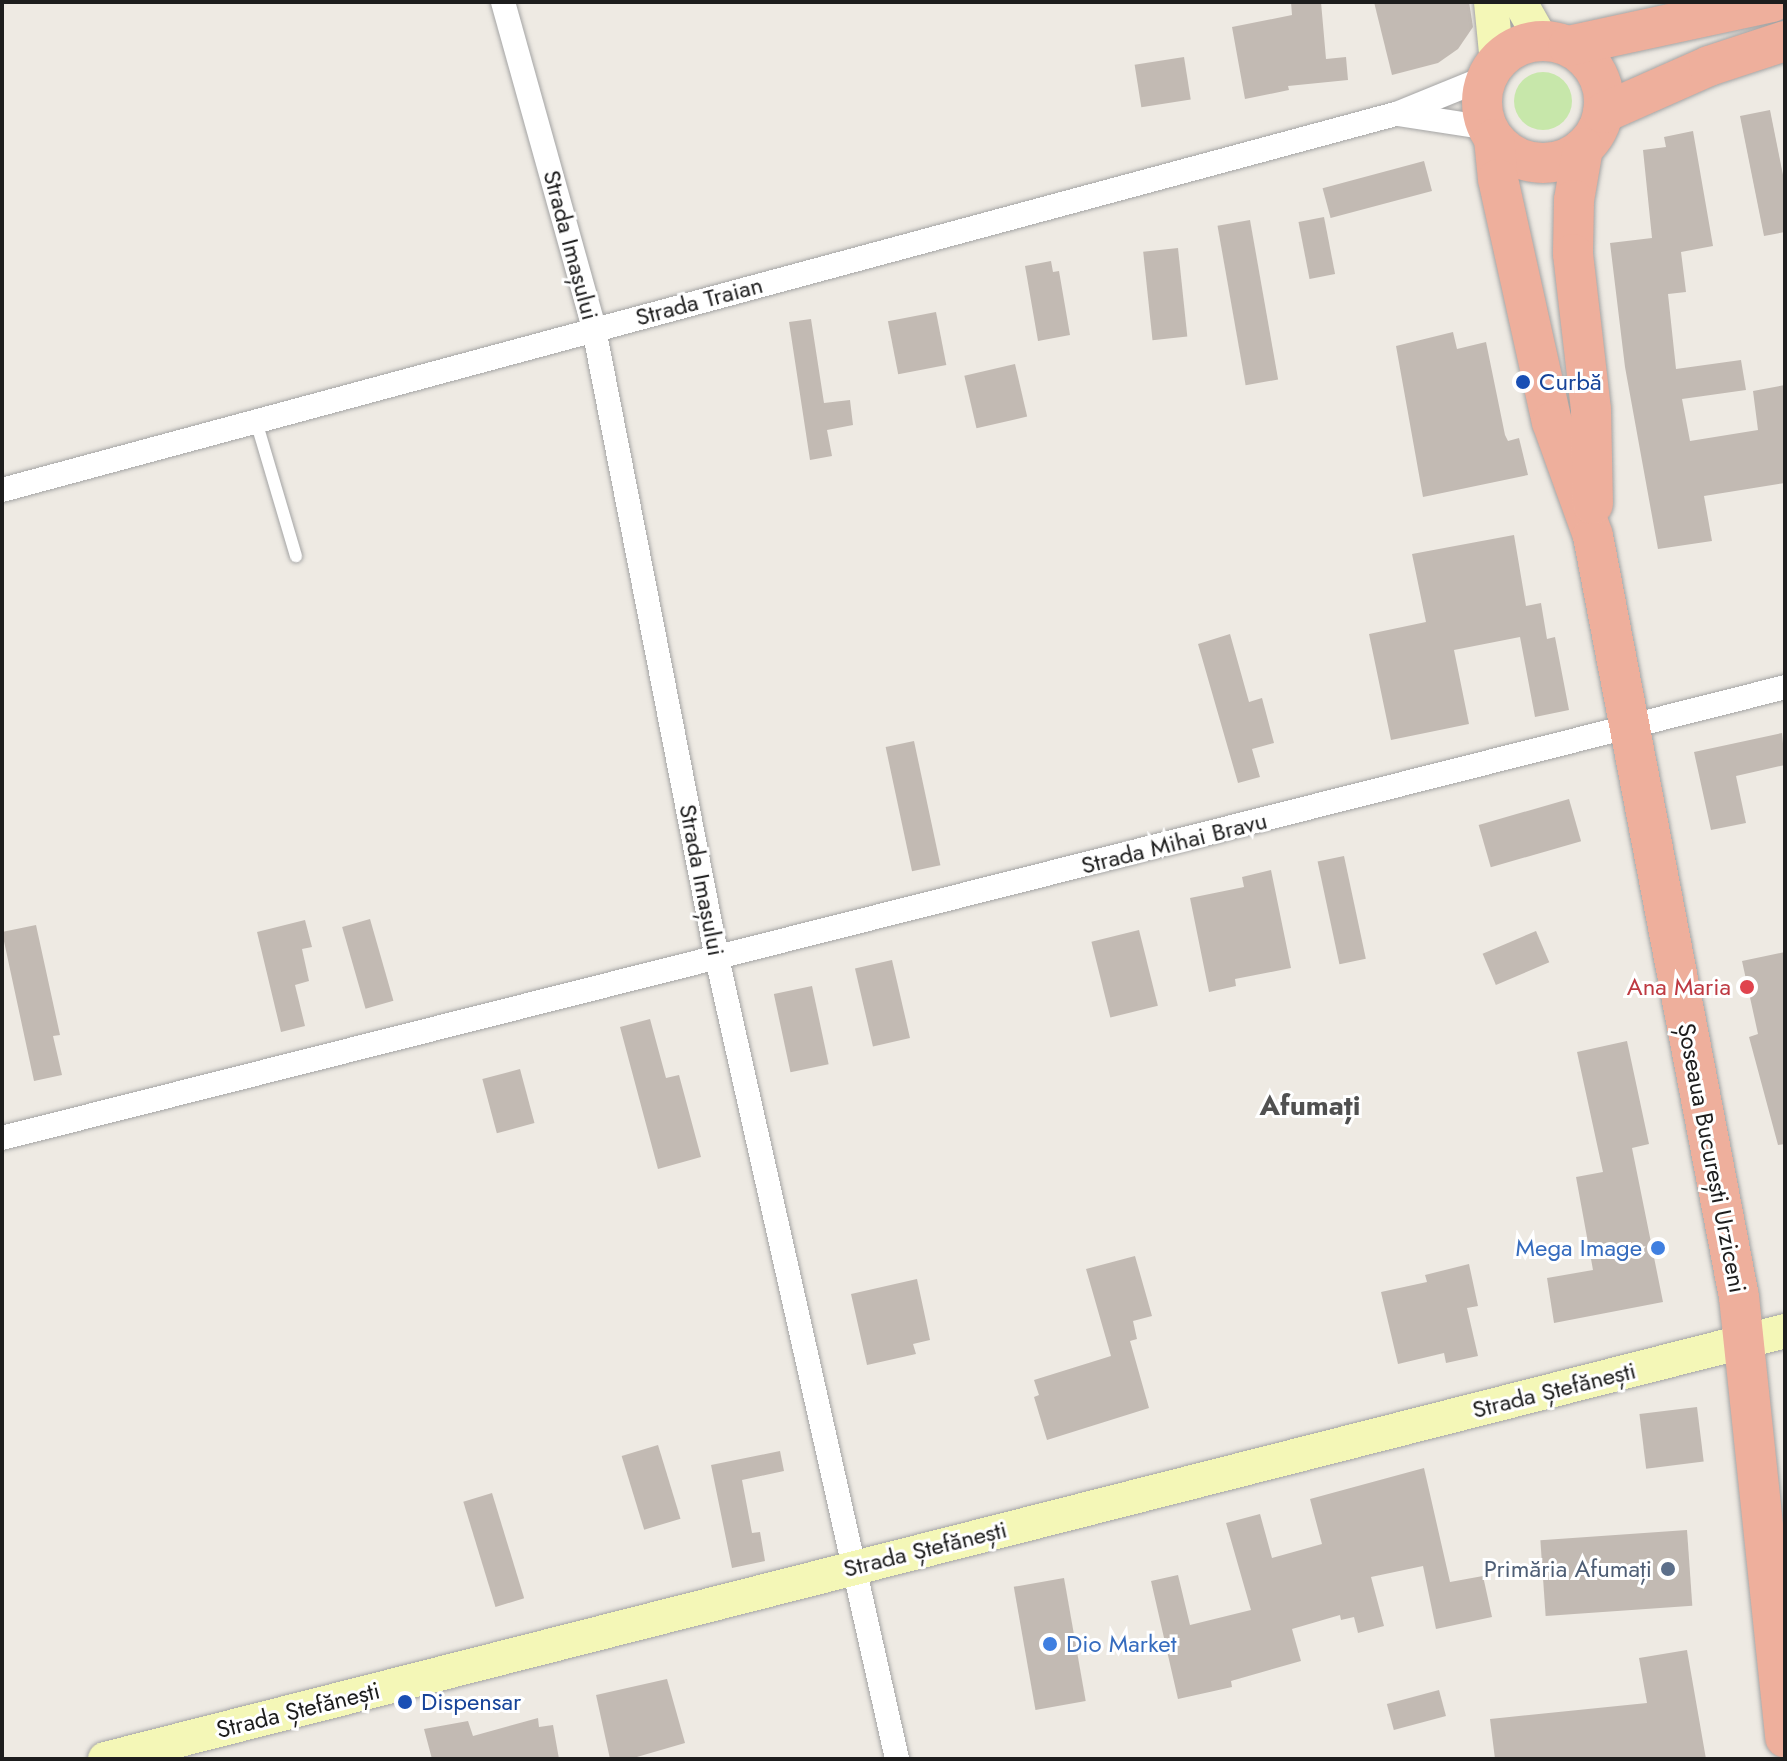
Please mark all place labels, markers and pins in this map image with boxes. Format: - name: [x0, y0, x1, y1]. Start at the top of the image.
- place label: Curbă: [1539, 368, 1602, 396]
- marker: Curbă: [1514, 373, 1532, 391]
- place label: Ana Maria: [1627, 973, 1731, 1001]
- marker: Ana Maria: [1738, 978, 1756, 996]
- place label: Mega Image: [1516, 1234, 1642, 1262]
- marker: Mega Image: [1649, 1239, 1667, 1257]
- place label: Primăria Afumați: [1484, 1555, 1652, 1583]
- marker: Primăria Afumați: [1659, 1560, 1677, 1578]
- place label: Dio Market: [1066, 1630, 1176, 1658]
- marker: Dio Market: [1041, 1635, 1059, 1653]
- place label: Dispensar: [421, 1688, 521, 1716]
- marker: Dispensar: [396, 1693, 414, 1711]

